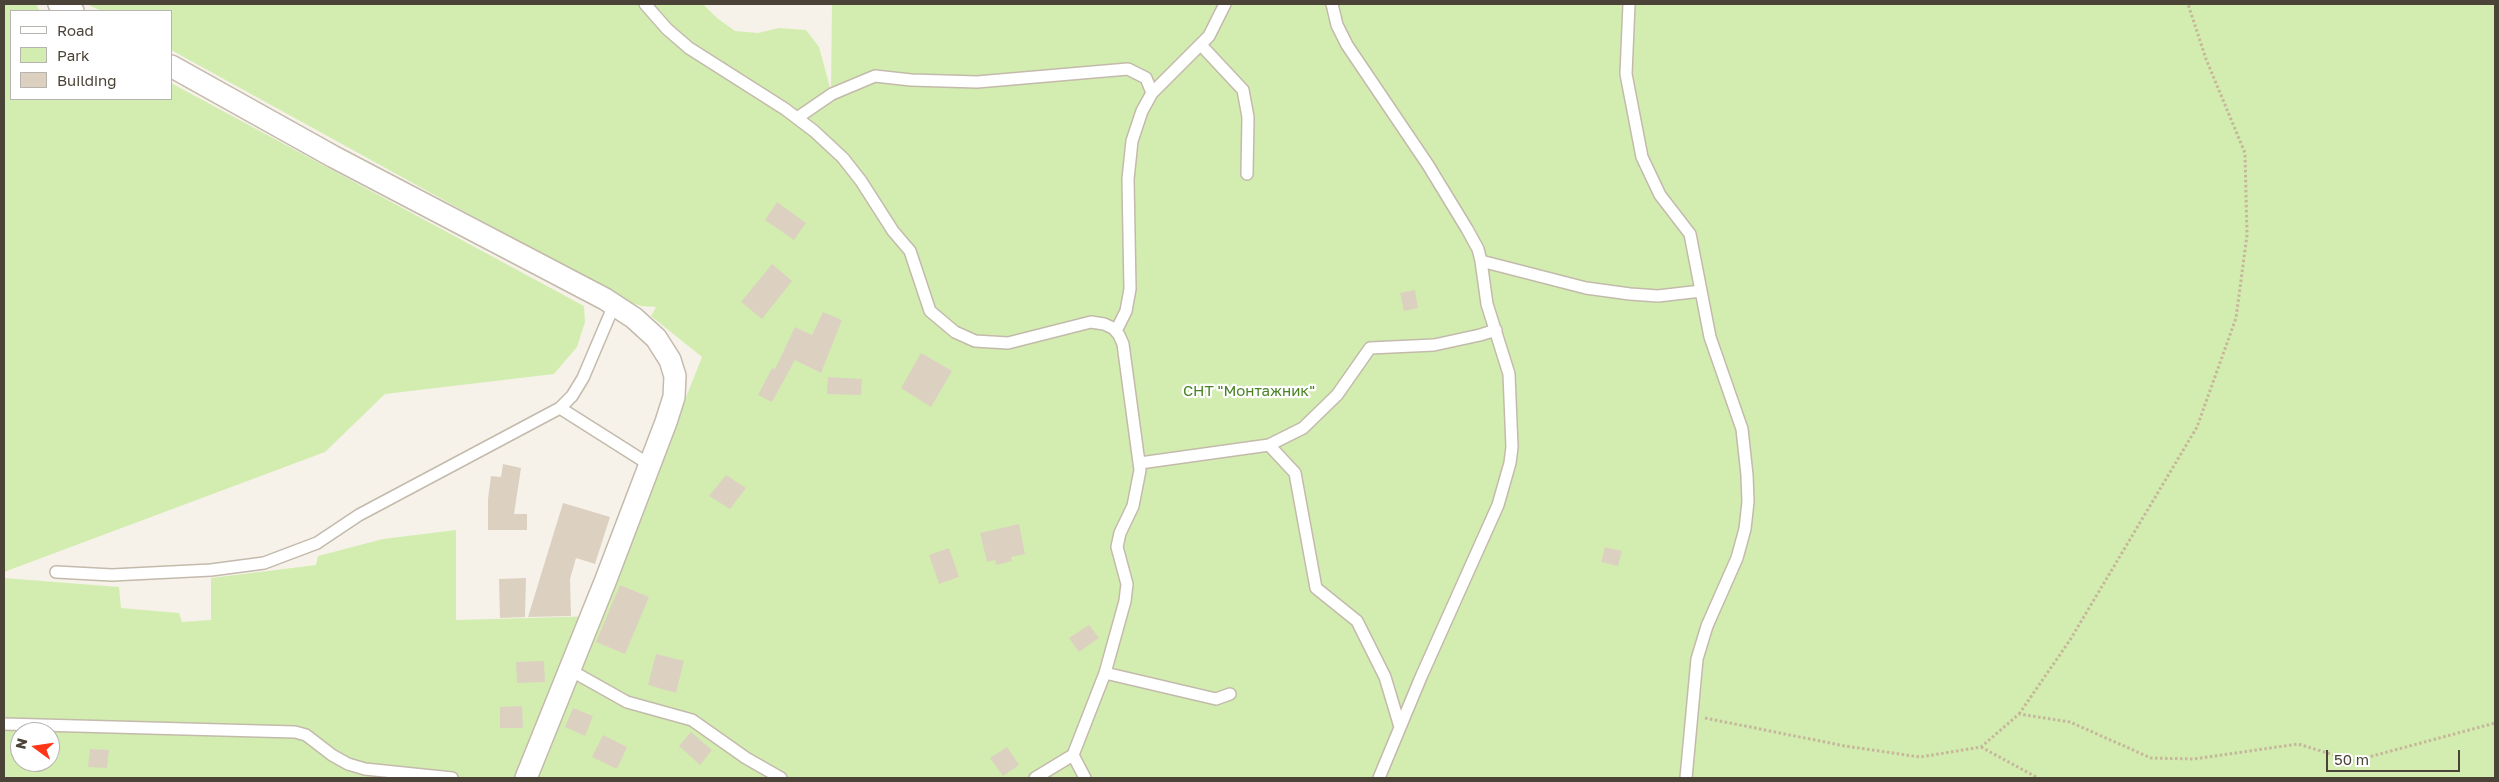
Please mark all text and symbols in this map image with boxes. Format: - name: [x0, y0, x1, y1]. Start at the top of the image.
- legend: [10, 10, 172, 100]
- text: Road: [57, 21, 94, 39]
- text: Park: [57, 46, 89, 64]
- text: Building: [57, 71, 117, 89]
- park label: СНТ "Монтажник": [1183, 382, 1315, 400]
- north arrow: [10, 722, 60, 772]
- text: N: [11, 736, 30, 751]
- scale bar: [2329, 740, 2463, 772]
- text: 50 m: [2334, 750, 2369, 768]

